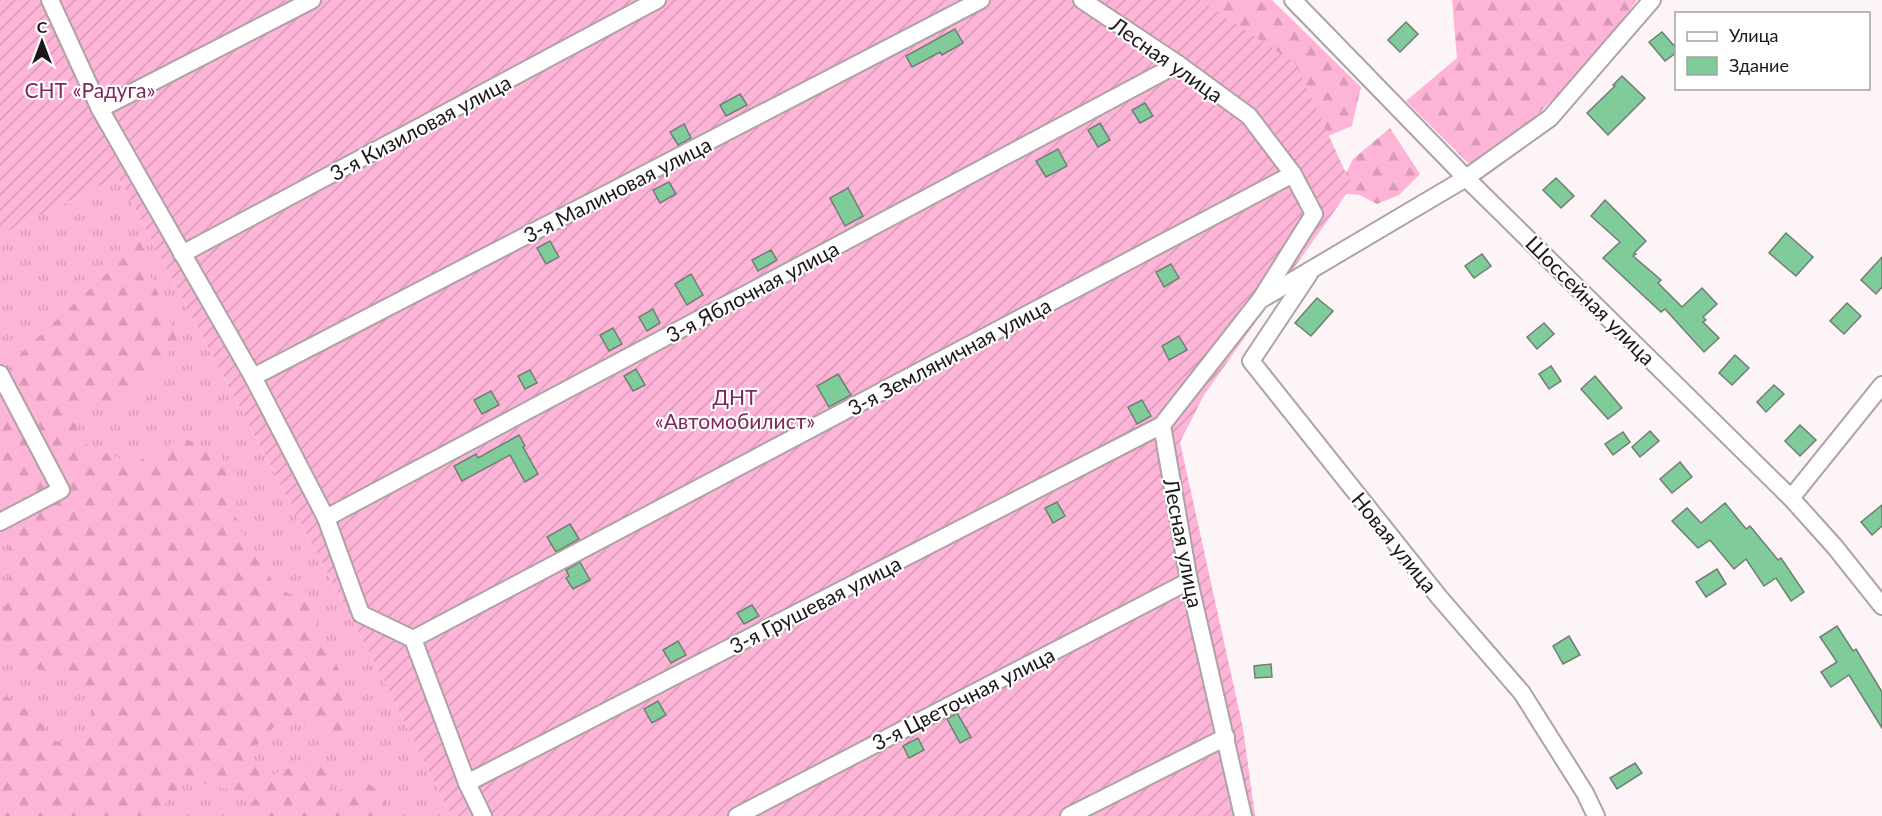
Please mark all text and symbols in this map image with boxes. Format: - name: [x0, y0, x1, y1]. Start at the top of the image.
- street label: Лесная улица: [1105, 11, 1228, 107]
- north arrow: [12, 12, 72, 72]
- legend: [1675, 12, 1870, 90]
- text: С: [37, 17, 48, 36]
- text: Улица: [1729, 24, 1779, 46]
- text: Здание: [1729, 54, 1789, 76]
- street label: 3-я Кизиловая улица: [325, 69, 515, 185]
- park label: СНТ «Радуга»: [25, 77, 155, 102]
- street label: 3-я Малиновая улица: [519, 131, 715, 247]
- street label: Шоссейная улица: [1521, 230, 1661, 370]
- street label: 3-я Яблочная улица: [661, 235, 843, 347]
- street label: 3-я Земляничная улица: [843, 292, 1055, 420]
- park label: ДНТ «Автомобилист»: [655, 384, 815, 433]
- street label: Лесная улица: [1159, 475, 1209, 610]
- street label: Новая улица: [1347, 487, 1443, 597]
- street label: 3-я Грушевая улица: [725, 550, 905, 658]
- street label: 3-я Цветочная улица: [868, 641, 1058, 755]

